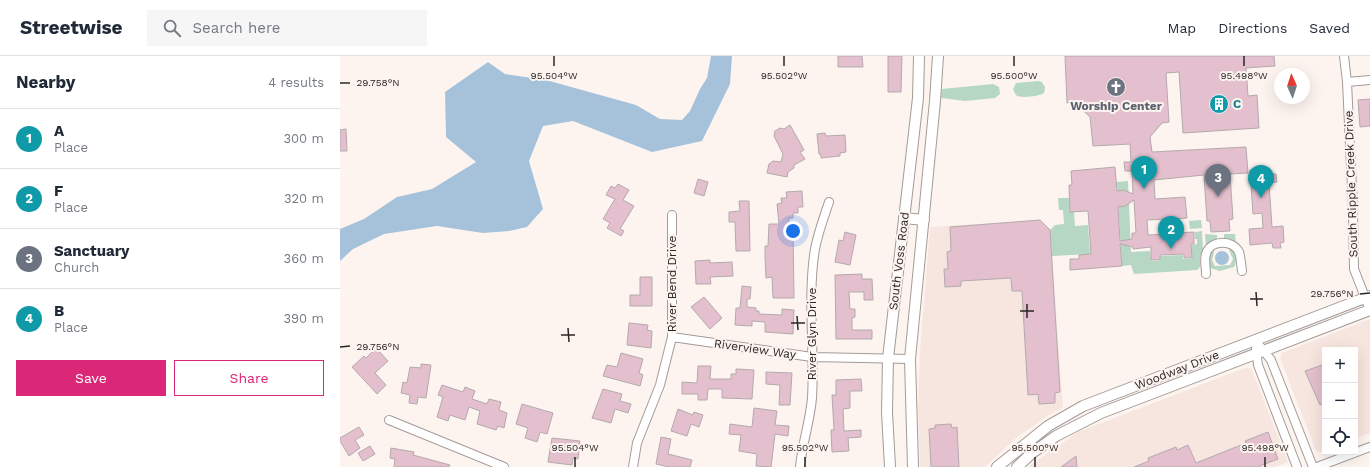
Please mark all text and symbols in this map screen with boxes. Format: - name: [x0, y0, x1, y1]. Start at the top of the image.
- search box: [147, 10, 427, 46]
- text: Streetwise: [20, 16, 123, 39]
- icon: search: [161, 17, 183, 39]
- text: Search here: [193, 19, 280, 37]
- text: Map: [1168, 20, 1196, 36]
- text: Directions: [1218, 20, 1287, 36]
- text: Saved: [1309, 20, 1350, 36]
- north arrow: [1274, 68, 1310, 104]
- text: 95.504°W: [530, 70, 578, 81]
- text: 95.502°W: [761, 70, 808, 81]
- text: 95.500°W: [990, 70, 1038, 81]
- text: 95.498°W: [1220, 70, 1268, 81]
- text: Nearby: [16, 72, 75, 92]
- text: 4 results: [268, 75, 324, 90]
- church icon: Worship Center: [1105, 76, 1127, 98]
- text: 29.758°N: [356, 77, 400, 88]
- building icon: C: [1208, 93, 1230, 115]
- place label: C: [1233, 97, 1241, 111]
- place label: Worship Center: [1070, 99, 1163, 113]
- street label: South Ripple Creek Drive: [1341, 110, 1361, 258]
- text: A: [54, 122, 64, 140]
- text: 1: [26, 131, 32, 146]
- text: 300 m: [283, 131, 324, 146]
- text: Place: [54, 140, 88, 155]
- pin: 1: [1131, 156, 1157, 189]
- pin: 3: [1205, 164, 1231, 197]
- pin: 4: [1248, 165, 1274, 198]
- text: F: [54, 182, 63, 200]
- text: 2: [25, 191, 33, 206]
- text: 320 m: [284, 191, 324, 206]
- text: Place: [54, 200, 88, 215]
- street label: South Voss Road: [886, 211, 912, 311]
- pin: 2: [1158, 216, 1184, 249]
- your location: [783, 221, 803, 241]
- street label: River Bend Drive: [665, 236, 679, 332]
- text: Sanctuary: [54, 242, 130, 260]
- text: 3: [25, 251, 33, 266]
- text: 360 m: [284, 251, 324, 266]
- text: Church: [54, 260, 99, 275]
- street label: River Glyn Drive: [805, 288, 819, 380]
- text: 29.756°N: [1310, 288, 1354, 299]
- text: B: [54, 302, 64, 320]
- text: 4: [25, 311, 33, 326]
- text: 390 m: [283, 311, 324, 326]
- text: Place: [54, 320, 88, 335]
- street label: Riverview Way: [713, 336, 798, 362]
- text: 29.756°N: [356, 341, 400, 352]
- street label: Woodway Drive: [1133, 347, 1221, 393]
- map controls: [1322, 347, 1358, 455]
- button: +: [1322, 347, 1358, 383]
- button: Save: [16, 360, 166, 396]
- button: Share: [174, 360, 324, 396]
- button: −: [1322, 383, 1358, 419]
- button: locate: [1322, 419, 1358, 455]
- text: 95.504°W: [551, 442, 599, 453]
- text: 95.502°W: [782, 442, 829, 453]
- text: 95.500°W: [1011, 442, 1059, 453]
- text: 95.498°W: [1241, 442, 1289, 453]

